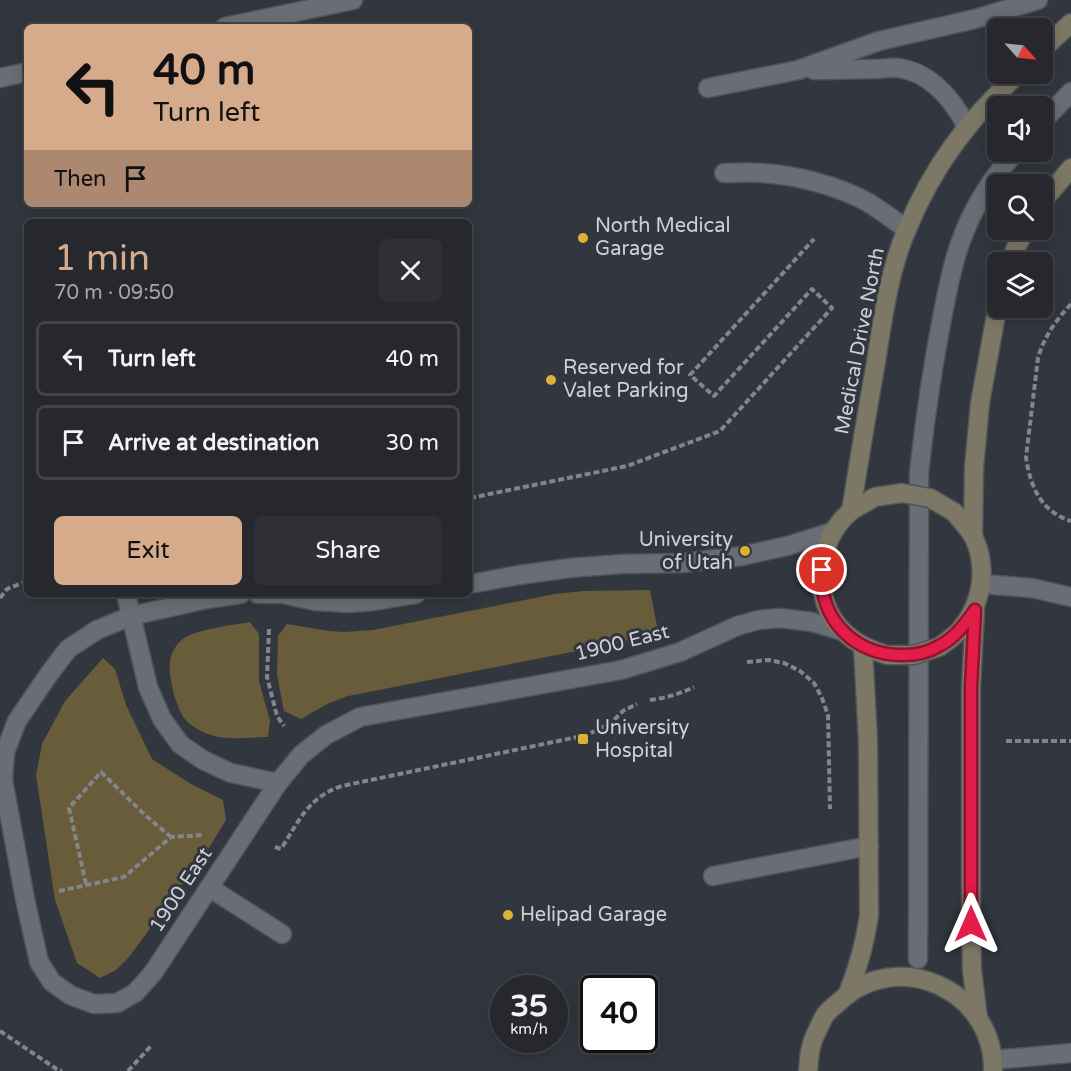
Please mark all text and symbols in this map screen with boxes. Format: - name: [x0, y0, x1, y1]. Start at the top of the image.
- north arrow: [987, 18, 1053, 84]
- map controls: [987, 18, 1053, 318]
- text: 40 m: [153, 45, 255, 96]
- icon: left: [54, 48, 132, 126]
- text: Turn left: [153, 96, 260, 129]
- button: sound: [987, 96, 1053, 162]
- icon: arrive: [119, 162, 152, 195]
- text: Then: [54, 166, 107, 192]
- button: search: [987, 174, 1053, 240]
- place label: North Medical Garage: [595, 214, 730, 261]
- marker: North Medical Garage: [576, 231, 590, 245]
- text: 1 min: [54, 237, 150, 280]
- button: close: [379, 239, 442, 302]
- street label: Medical Drive North: [830, 245, 890, 437]
- button: layers: [987, 252, 1053, 318]
- text: 70 m · 09:50: [54, 281, 174, 305]
- icon: left: [57, 342, 90, 375]
- text: Turn left: [108, 346, 196, 372]
- text: 40 m: [385, 346, 439, 372]
- place label: Reserved for Valet Parking: [563, 356, 689, 403]
- marker: Reserved for Valet Parking: [544, 373, 558, 387]
- icon: arrive: [57, 426, 90, 459]
- text: Arrive at destination: [108, 430, 319, 456]
- text: 30 m: [385, 430, 439, 456]
- button: Exit: [54, 516, 242, 585]
- button: Share: [254, 516, 442, 585]
- place label: University of Utah: [639, 528, 733, 575]
- marker: University of Utah: [738, 544, 752, 558]
- pin: [796, 544, 847, 595]
- icon: arrive: [805, 553, 838, 586]
- street label: 1900 East: [572, 620, 672, 666]
- place label: University Hospital: [595, 716, 690, 763]
- marker: University Hospital: [576, 732, 590, 746]
- street label: 1900 East: [145, 843, 218, 937]
- position arrow: [939, 892, 1003, 956]
- place label: Helipad Garage: [520, 903, 667, 927]
- marker: Helipad Garage: [501, 908, 515, 922]
- speed limit sign: 40: [580, 975, 658, 1053]
- text: 35: [510, 988, 548, 1025]
- text: km/h: [510, 1020, 548, 1038]

